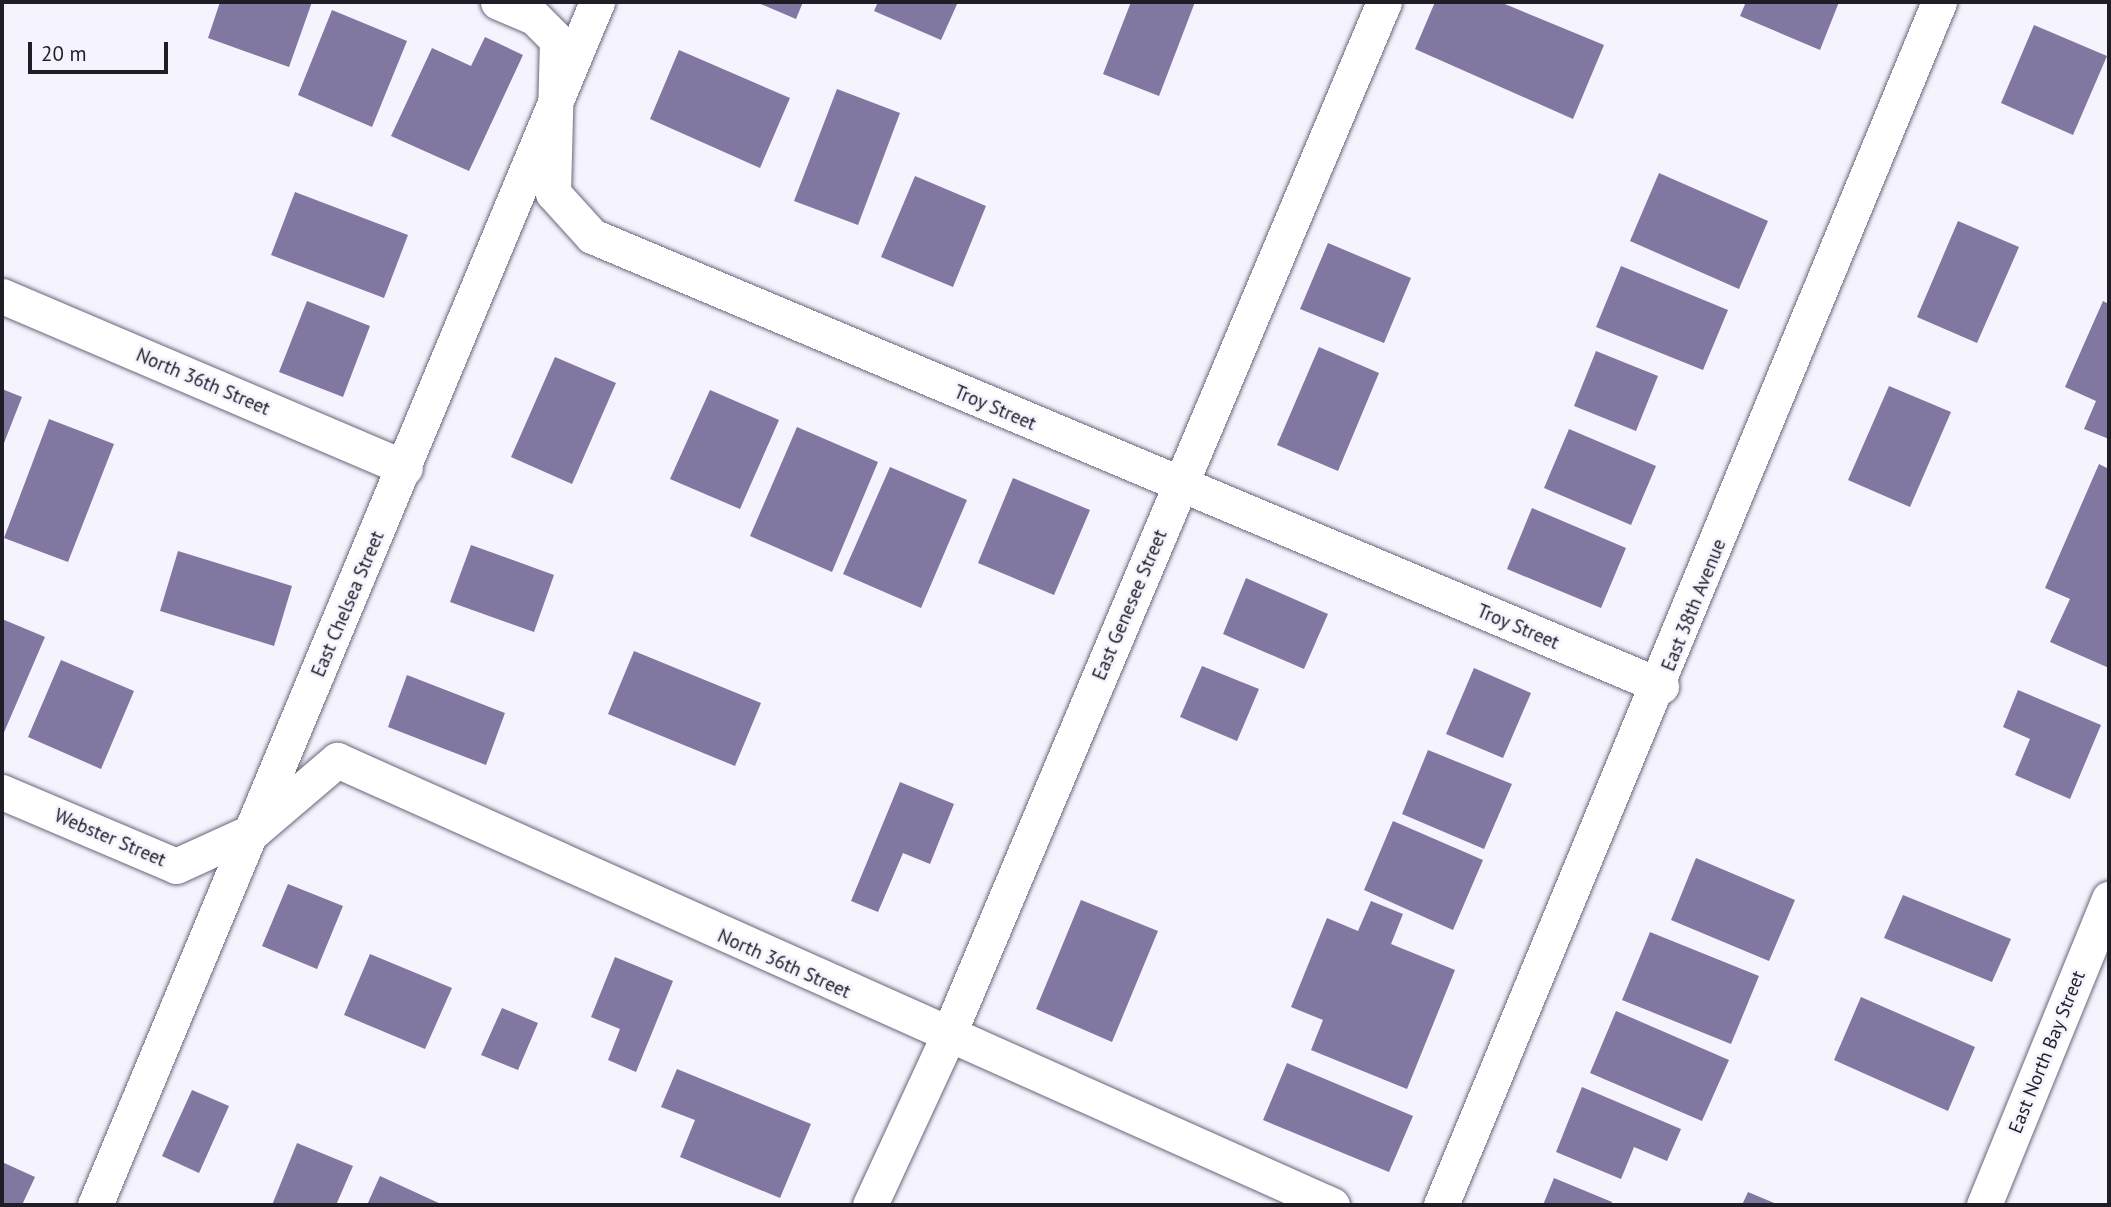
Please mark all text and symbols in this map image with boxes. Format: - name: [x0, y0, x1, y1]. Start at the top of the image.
- scale bar: [32, 28, 172, 72]
- text: 20 m: [41, 40, 87, 67]
- street label: North 36th Street: [133, 344, 273, 420]
- street label: Troy Street: [950, 380, 1040, 436]
- street label: East Genesee Street: [1088, 526, 1172, 684]
- street label: East Chelsea Street: [307, 528, 389, 680]
- street label: East 38th Avenue: [1657, 535, 1731, 675]
- street label: Troy Street: [1473, 599, 1563, 655]
- street label: Webster Street: [51, 804, 169, 872]
- street label: North 36th Street: [714, 924, 854, 1004]
- street label: East North Bay Street: [2004, 967, 2090, 1137]

